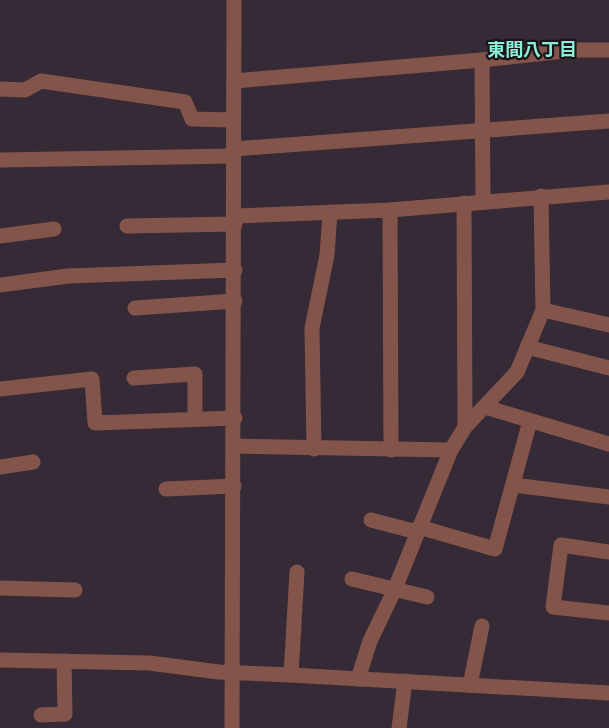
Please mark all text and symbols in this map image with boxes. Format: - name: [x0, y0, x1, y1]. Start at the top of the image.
- district label: 東間八丁目: [487, 39, 577, 60]

